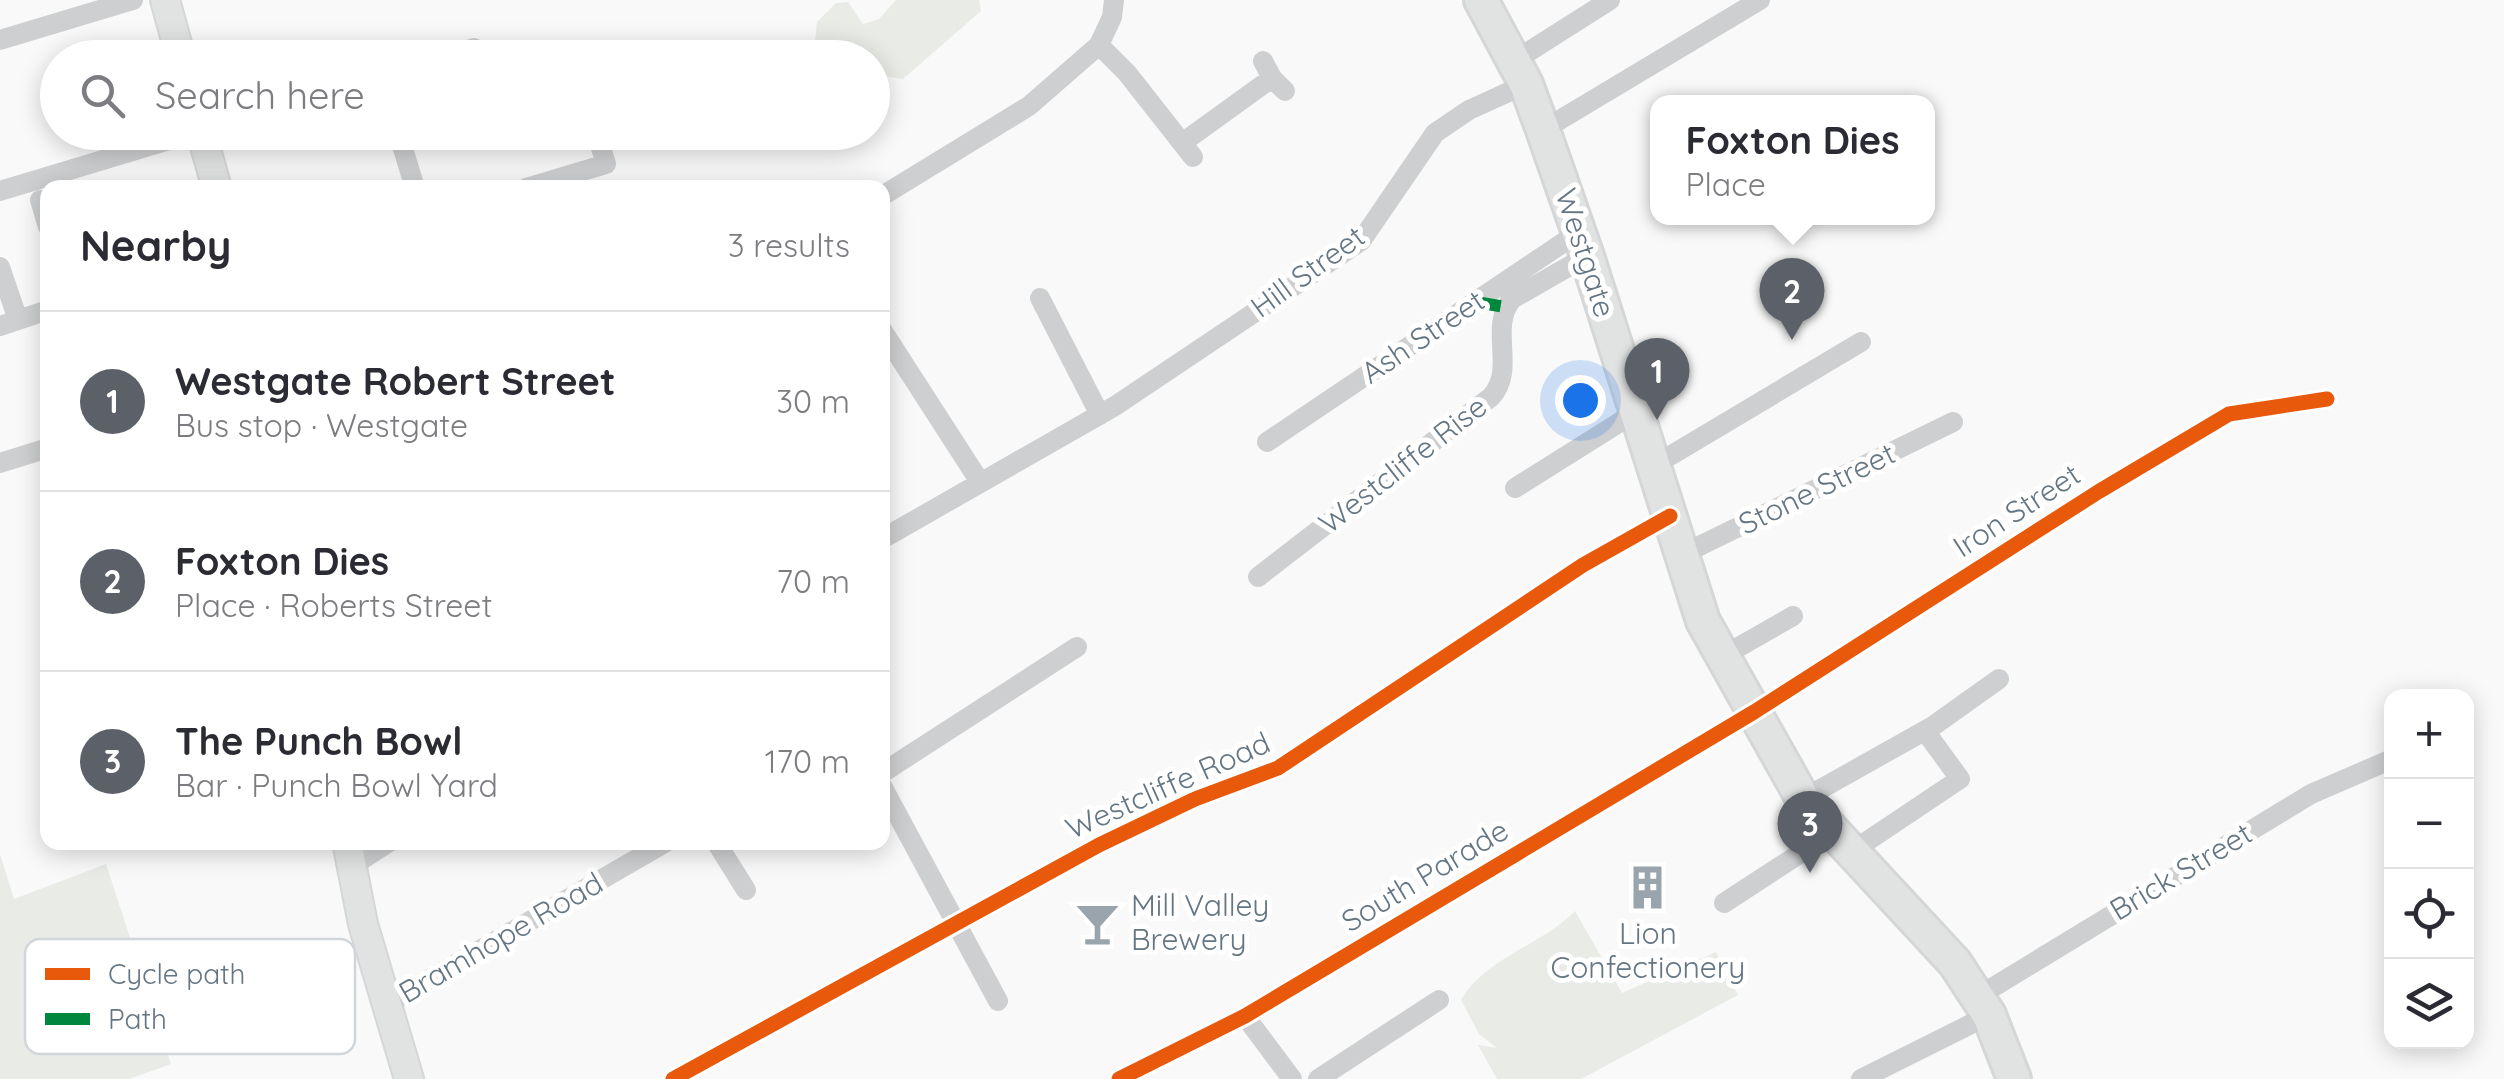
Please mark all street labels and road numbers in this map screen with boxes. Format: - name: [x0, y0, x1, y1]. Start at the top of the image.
- street label: Westgate: [1547, 183, 1625, 322]
- street label: Hill Street: [1243, 217, 1372, 325]
- street label: Ash Street: [1353, 281, 1491, 391]
- street label: Westcliffe Rise: [1311, 387, 1494, 542]
- street label: Stone Street: [1732, 434, 1901, 542]
- street label: Iron Street: [1946, 455, 2087, 565]
- street label: Westcliffe Road: [1060, 723, 1276, 847]
- street label: South Parade: [1334, 810, 1515, 940]
- street label: Brick Street: [2102, 814, 2259, 928]
- street label: Bramhope Road: [392, 863, 609, 1011]

